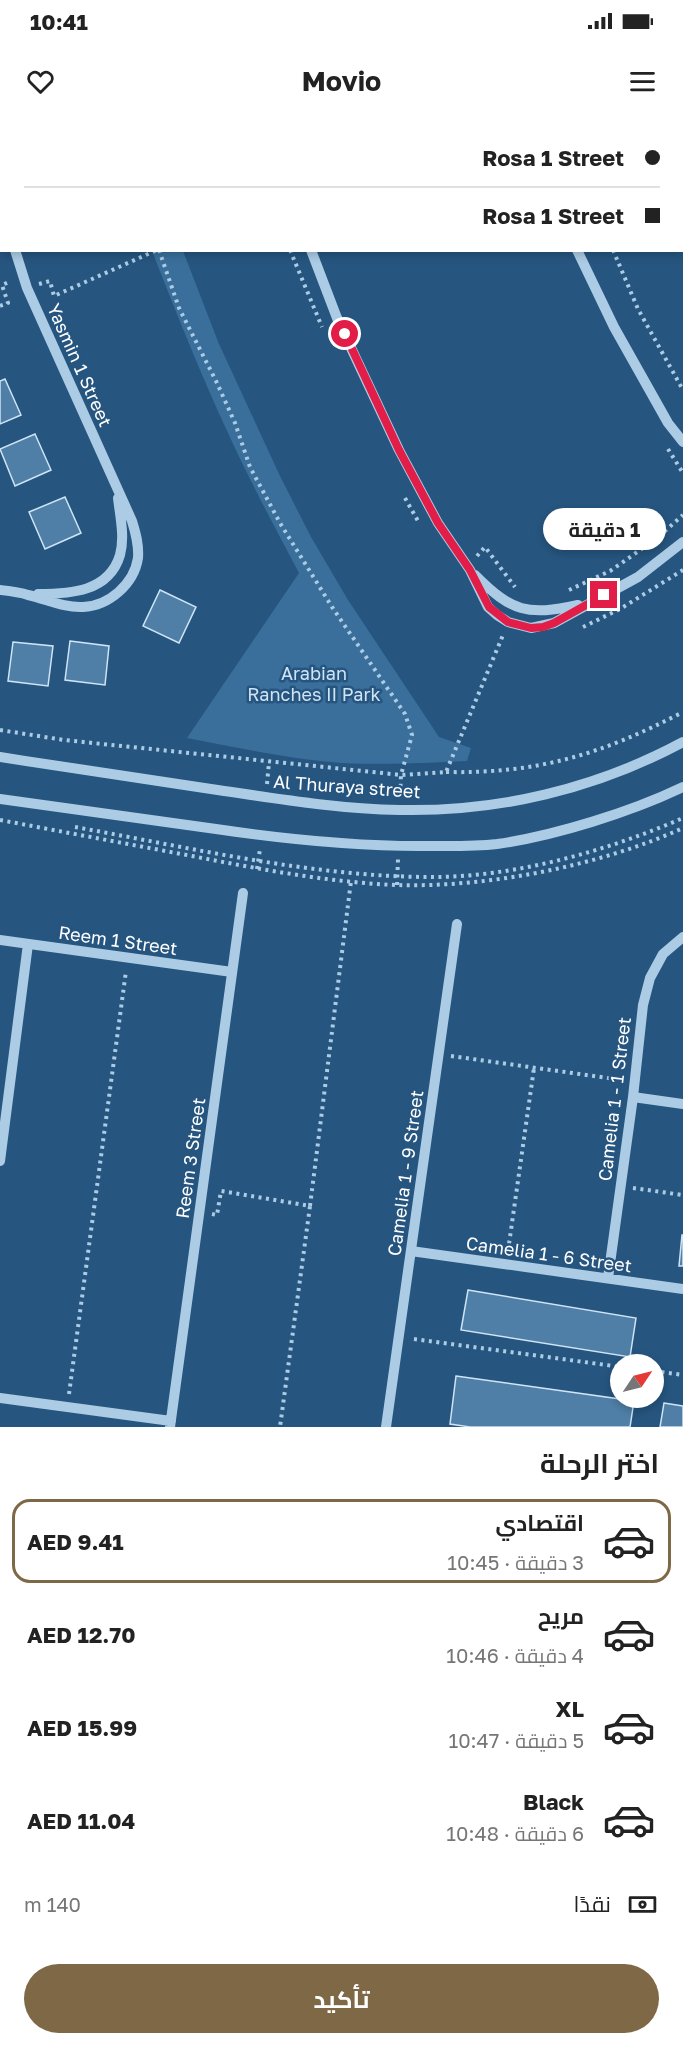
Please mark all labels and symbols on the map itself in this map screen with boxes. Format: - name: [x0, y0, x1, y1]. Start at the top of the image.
- street label: Yasmin 1 Street: [43, 300, 117, 430]
- route start: [331, 320, 358, 347]
- callout: 1 دقيقة: [542, 508, 666, 550]
- route end: [590, 581, 617, 608]
- park label: Arabian Ranches II Park: [247, 662, 381, 705]
- street label: Al Thuraya street: [273, 770, 421, 802]
- street label: Reem 1 Street: [57, 921, 179, 959]
- street label: Camelia 1 - 1 Street: [593, 1016, 635, 1182]
- street label: Camelia 1 - 9 Street: [382, 1089, 428, 1257]
- street label: Reem 3 Street: [171, 1096, 209, 1220]
- street label: Camelia 1 - 6 Street: [465, 1231, 633, 1277]
- north arrow: [610, 1354, 664, 1408]

